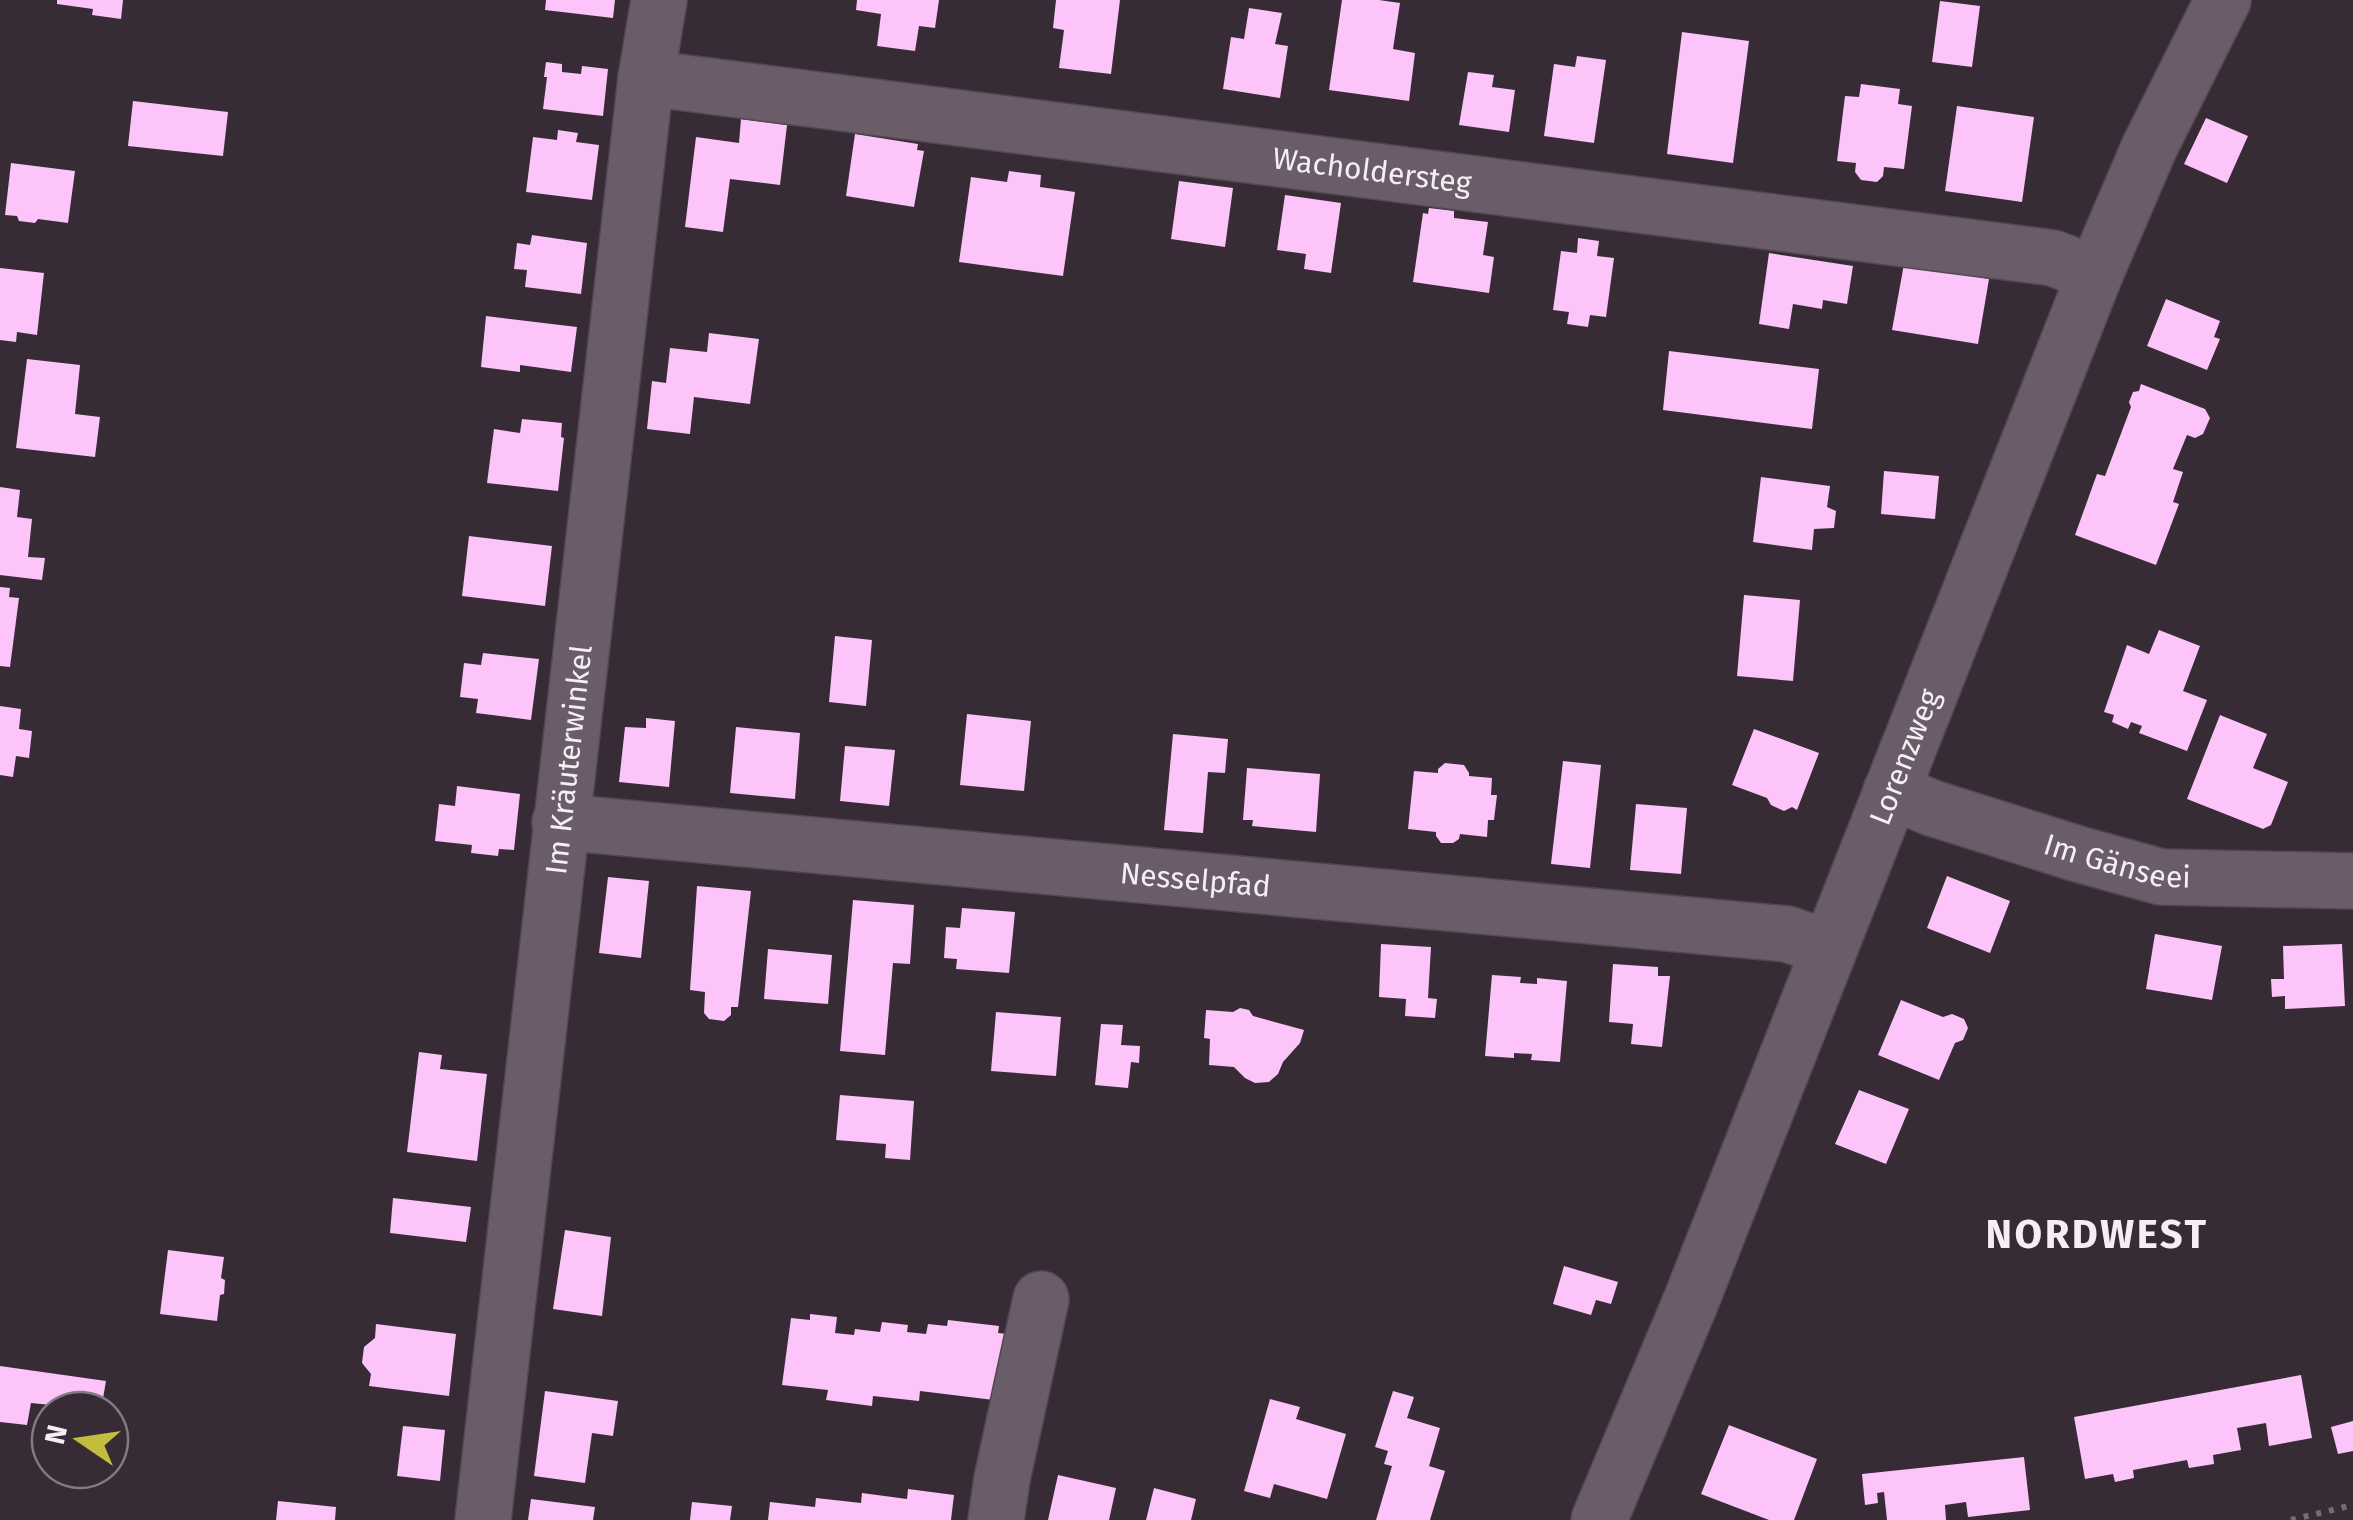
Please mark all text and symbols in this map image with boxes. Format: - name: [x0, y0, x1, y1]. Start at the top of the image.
- street label: Wacholdersteg: [1271, 140, 1474, 201]
- street label: Im Kräuterwinkel: [538, 643, 600, 876]
- street label: Lorenzweg: [1862, 684, 1948, 830]
- street label: Im Gänseei: [2039, 826, 2191, 896]
- street label: Nesselpfad: [1118, 855, 1272, 905]
- district label: NORDWEST: [1985, 1211, 2209, 1259]
- north arrow: [30, 1390, 130, 1490]
- text: N: [38, 1422, 74, 1447]

